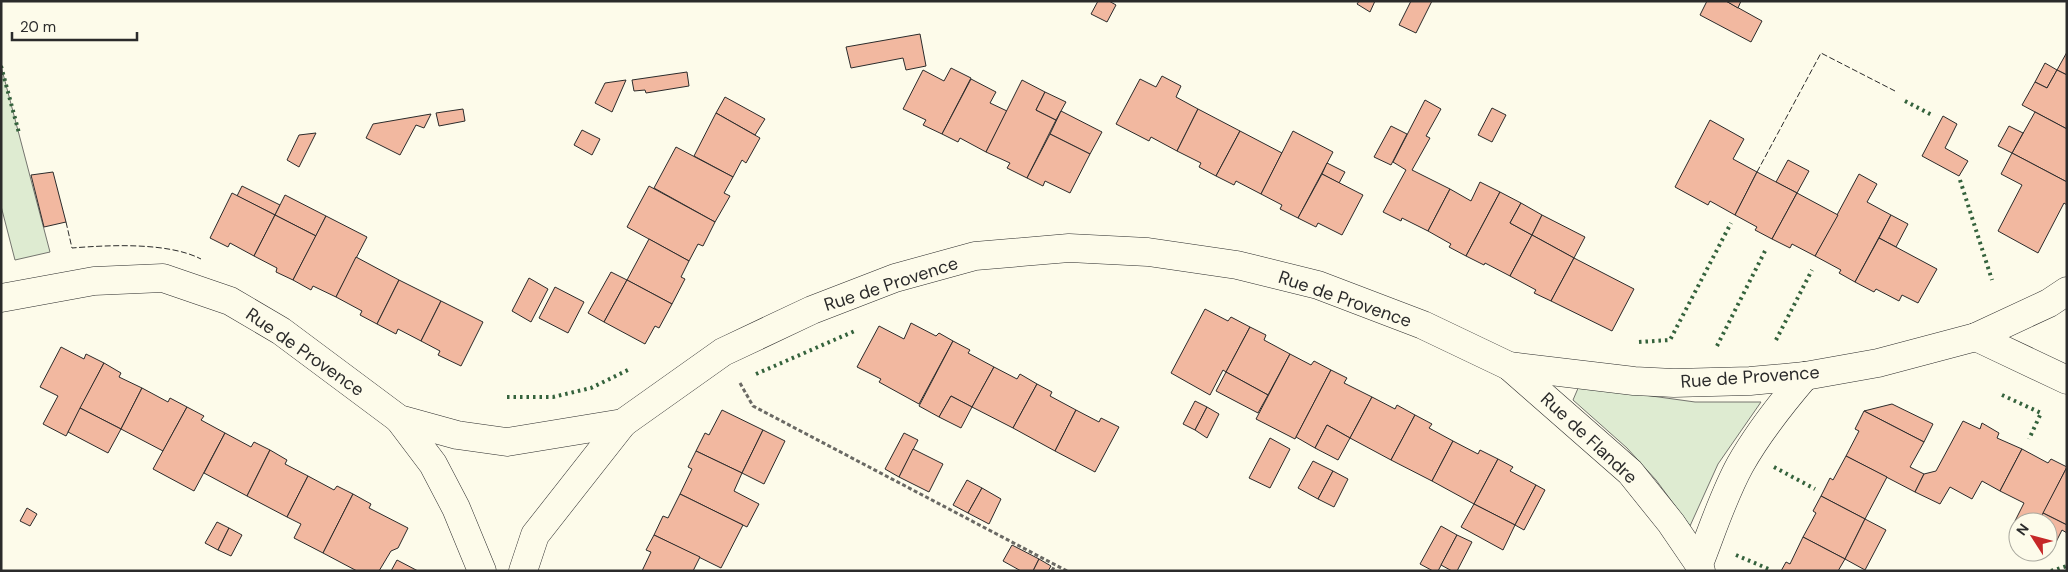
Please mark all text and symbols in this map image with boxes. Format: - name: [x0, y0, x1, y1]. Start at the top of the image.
- scale bar: [12, 10, 138, 42]
- text: 20 m: [20, 17, 56, 37]
- street label: Rue de Provence: [821, 251, 961, 317]
- street label: Rue de Provence: [1275, 265, 1415, 333]
- street label: Rue de Provence: [241, 302, 369, 402]
- street label: Rue de Provence: [1680, 360, 1820, 394]
- street label: Rue de Flandre: [1536, 387, 1642, 489]
- north arrow: [2008, 512, 2058, 562]
- text: N: [2012, 520, 2033, 539]

